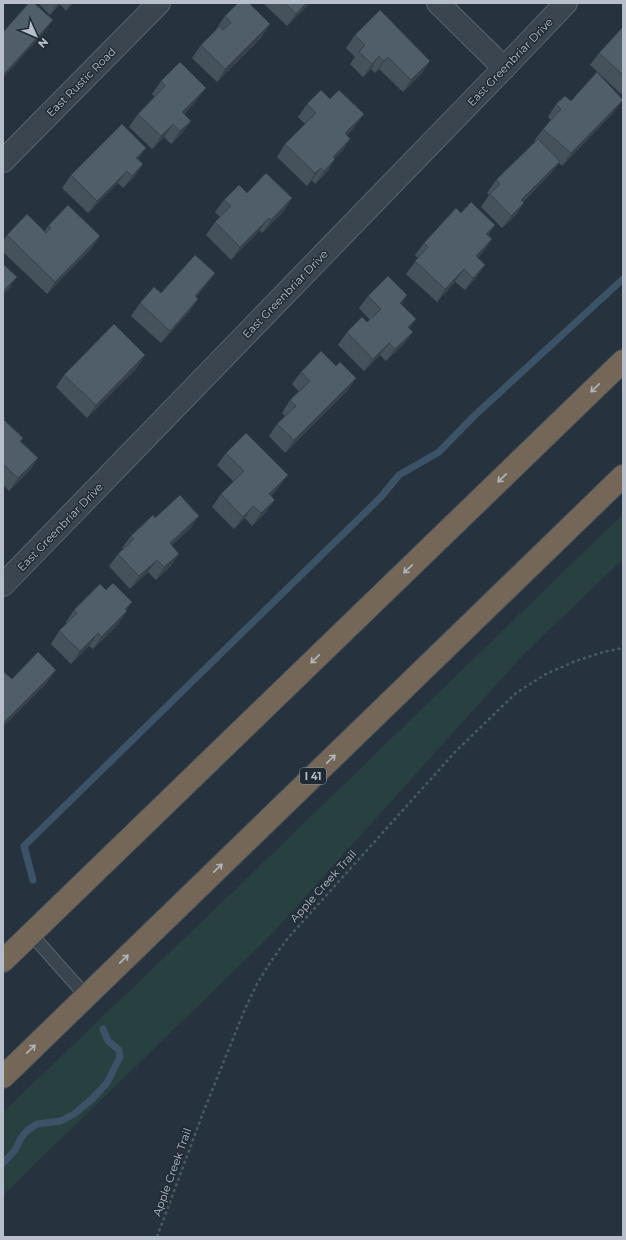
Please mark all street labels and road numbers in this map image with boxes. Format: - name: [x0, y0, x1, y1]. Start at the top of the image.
- street label: East Greenbriar Drive: [464, 15, 556, 109]
- street label: East Rustic Road: [43, 44, 119, 120]
- street label: East Greenbriar Drive: [239, 247, 331, 341]
- street label: East Greenbriar Drive: [14, 480, 106, 574]
- road number: I 41: [300, 768, 326, 784]
- street label: Apple Creek Trail: [287, 847, 359, 925]
- street label: Apple Creek Trail: [150, 1126, 194, 1218]

